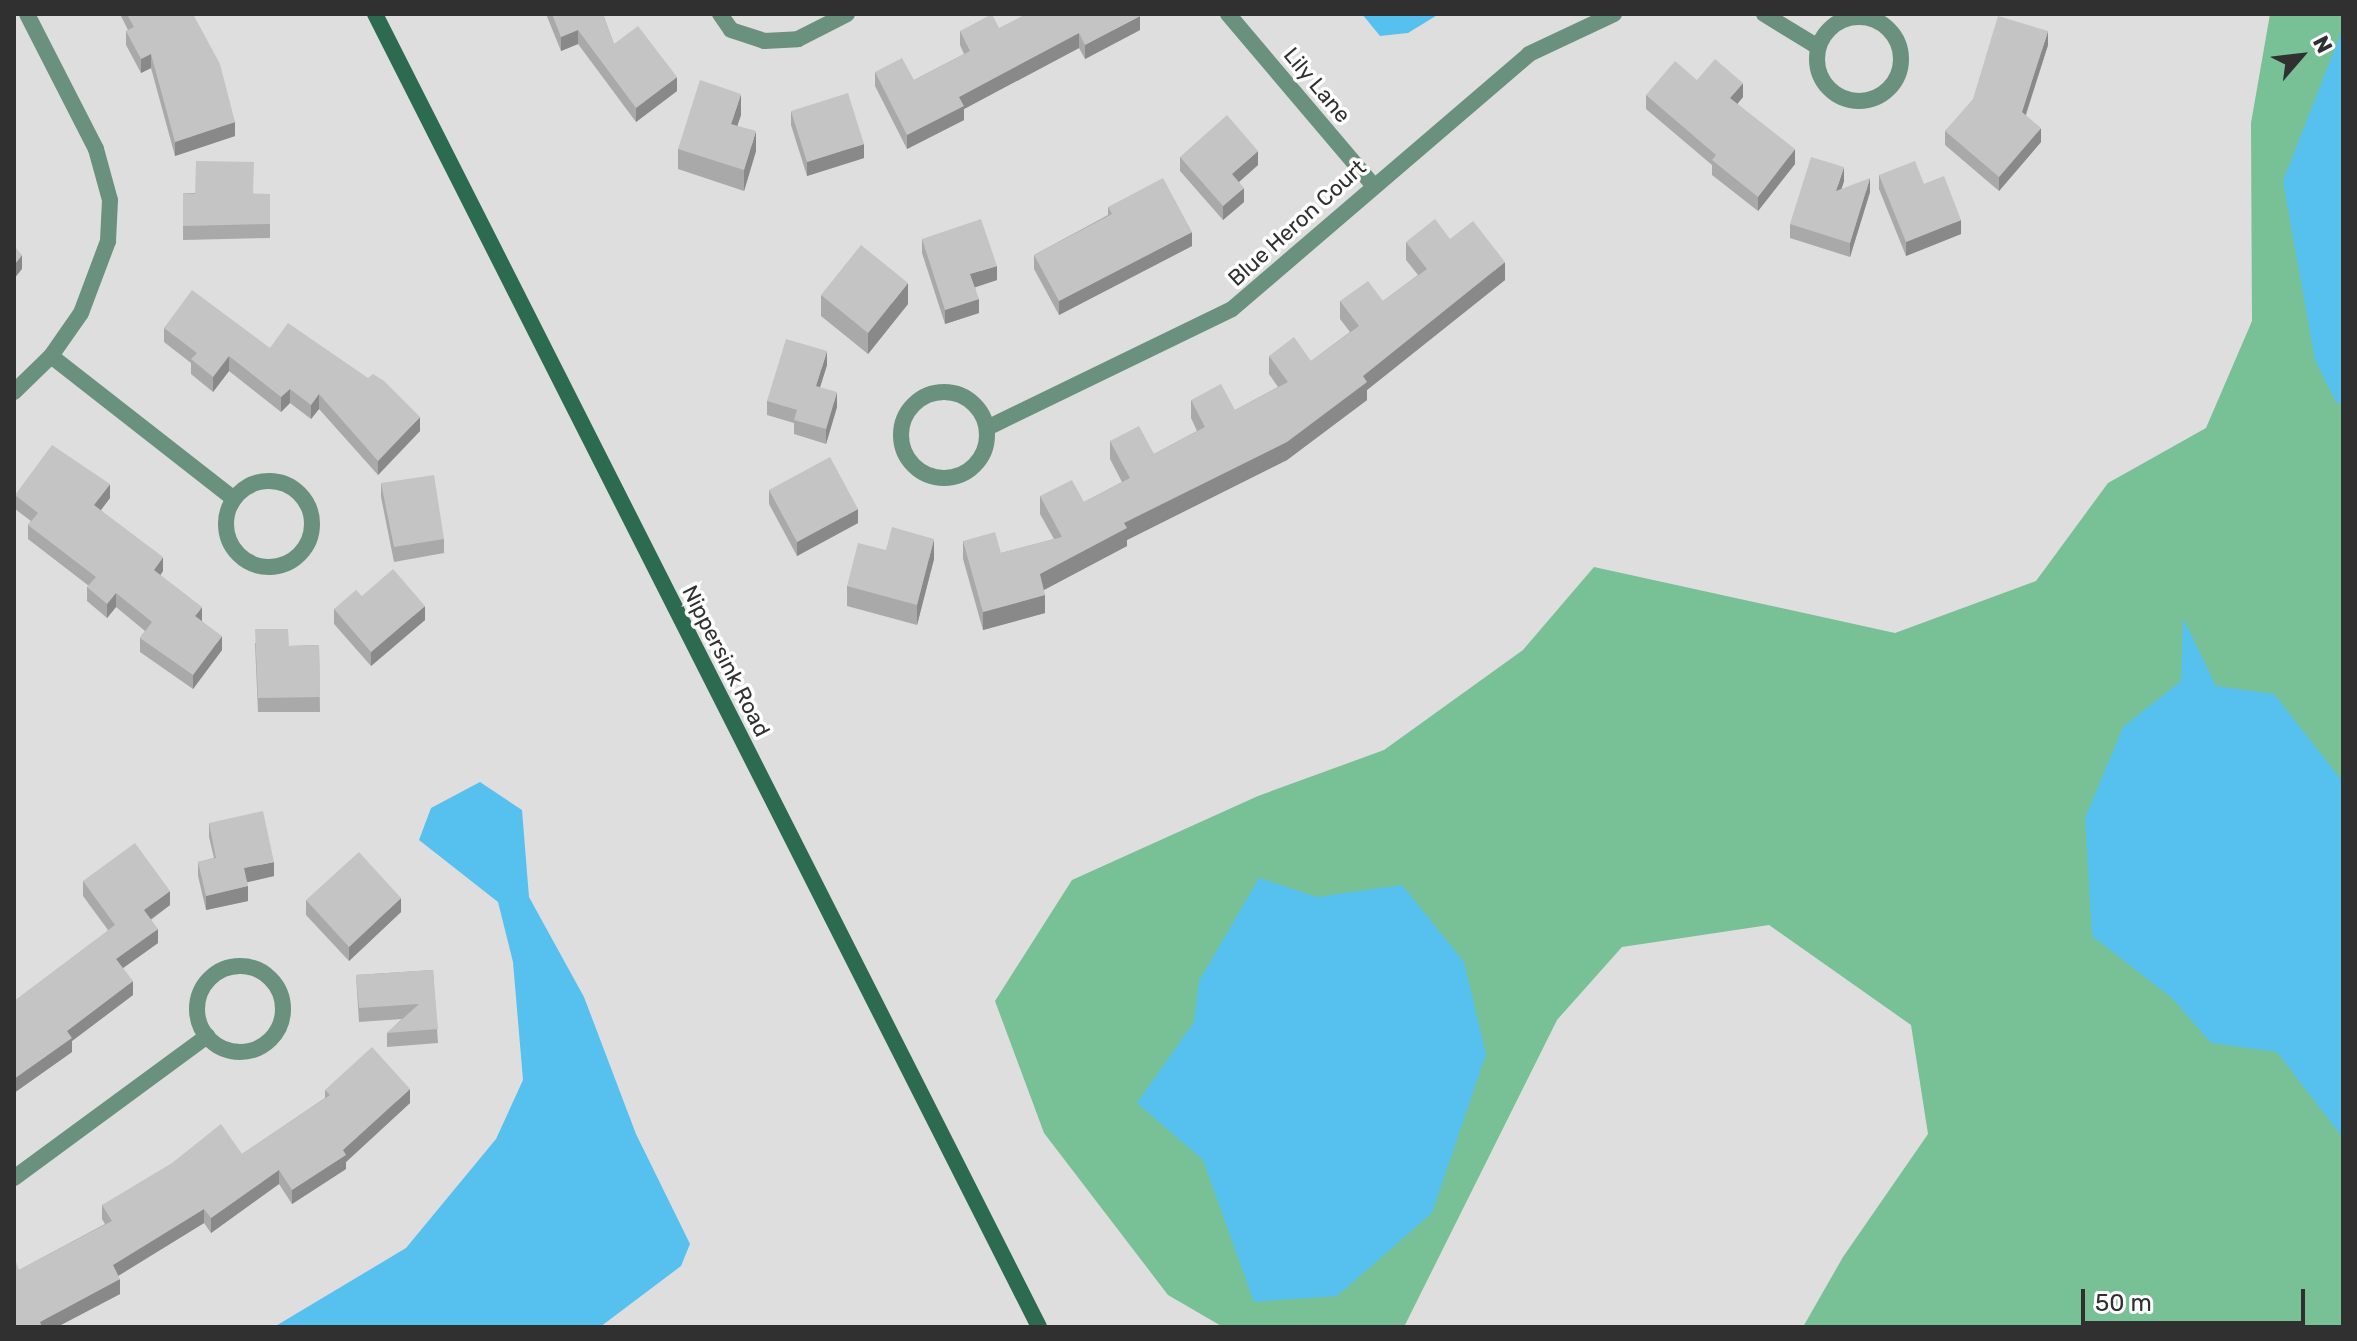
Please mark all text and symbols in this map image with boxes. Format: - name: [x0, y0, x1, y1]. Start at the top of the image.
- north arrow: [2261, 16, 2341, 96]
- text: N: [2307, 31, 2338, 58]
- street label: Lily Lane: [1278, 42, 1356, 128]
- street label: Blue Heron Court: [1223, 154, 1371, 292]
- street label: Nippersink Road: [676, 581, 776, 741]
- scale bar: [2085, 1273, 2309, 1323]
- text: 50 m: [2095, 1289, 2152, 1317]

